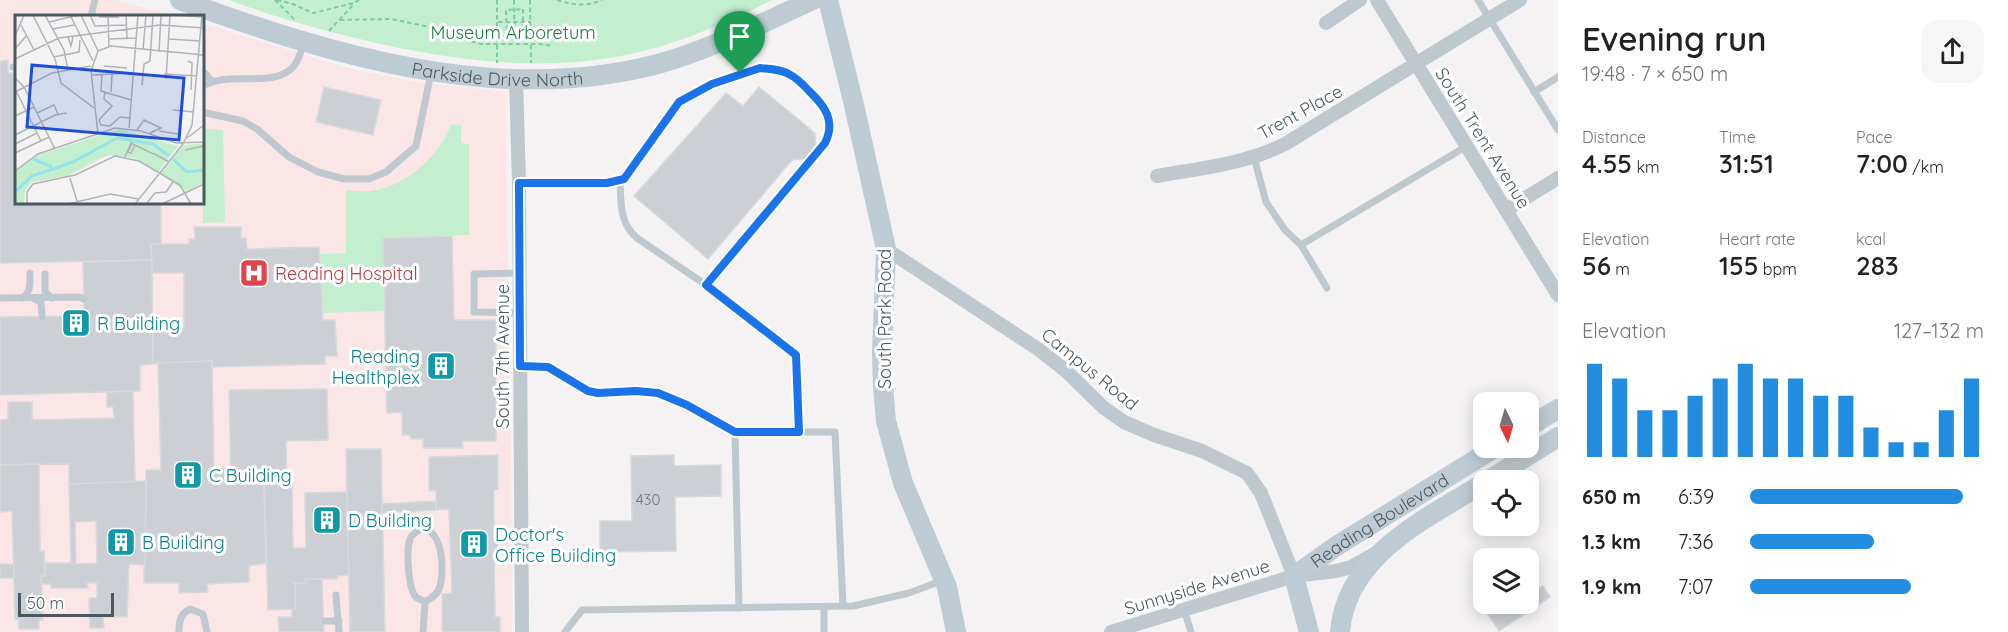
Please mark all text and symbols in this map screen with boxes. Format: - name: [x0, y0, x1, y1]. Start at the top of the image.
- pin: [714, 11, 765, 73]
- inset map: [15, 15, 204, 204]
- text: Evening run: [1582, 18, 1767, 59]
- icon: arrive: [723, 20, 756, 53]
- button: share: [1921, 20, 1984, 83]
- park label: Museum Arboretum: [430, 21, 596, 44]
- street label: Parkside Drive North: [410, 56, 584, 91]
- text: 19:48 · 7 × 650 m: [1582, 61, 1728, 86]
- street label: South Trent Avenue: [1430, 63, 1536, 213]
- street label: Trent Place: [1254, 79, 1346, 145]
- text: Distance: [1582, 127, 1646, 147]
- text: Time: [1719, 127, 1756, 147]
- text: Pace: [1856, 127, 1892, 147]
- text: 4.55: [1582, 147, 1632, 180]
- text: 31:51: [1719, 147, 1774, 180]
- text: 7:00: [1856, 147, 1908, 180]
- text: km: [1632, 157, 1660, 177]
- text: /km: [1908, 157, 1944, 177]
- text: Elevation: [1582, 229, 1649, 249]
- text: Heart rate: [1719, 229, 1795, 249]
- text: kcal: [1856, 229, 1886, 249]
- street label: South Park Road: [873, 249, 896, 389]
- text: 56: [1582, 249, 1611, 282]
- text: 155: [1719, 249, 1758, 282]
- text: 283: [1856, 249, 1899, 282]
- hospital icon: Reading Hospital: [238, 257, 270, 289]
- text: m: [1611, 259, 1630, 279]
- text: bpm: [1758, 259, 1797, 279]
- place label: Reading Hospital: [275, 262, 418, 285]
- street label: South 7th Avenue: [491, 284, 514, 428]
- building icon: R Building: [60, 307, 92, 339]
- place label: R Building: [97, 312, 180, 335]
- text: Elevation: [1582, 318, 1666, 343]
- text: 127–132 m: [1894, 318, 1984, 343]
- street label: Campus Road: [1037, 323, 1143, 415]
- place label: Reading Healthplex: [332, 345, 420, 389]
- building icon: Reading Healthplex: [425, 350, 457, 382]
- north arrow: [1473, 392, 1539, 458]
- map controls: [1473, 392, 1539, 614]
- building icon: C Building: [172, 459, 204, 491]
- place label: C Building: [209, 464, 292, 487]
- street label: Reading Boulevard: [1306, 468, 1453, 573]
- button: locate: [1473, 470, 1539, 536]
- text: 650 m: [1582, 484, 1641, 509]
- text: 6:39: [1678, 484, 1714, 509]
- house number: 430: [636, 490, 660, 509]
- building icon: D Building: [311, 504, 343, 536]
- place label: D Building: [348, 509, 432, 532]
- place label: Doctor's Office Building: [495, 523, 616, 567]
- building icon: B Building: [105, 526, 137, 558]
- building icon: Doctor's Office Building: [458, 528, 490, 560]
- text: 1.3 km: [1582, 529, 1641, 554]
- text: 7:36: [1678, 529, 1713, 554]
- place label: B Building: [142, 531, 225, 554]
- button: layers: [1473, 548, 1539, 614]
- street label: Sunnyside Avenue: [1121, 554, 1273, 620]
- text: 1.9 km: [1582, 574, 1642, 599]
- text: 7:07: [1678, 574, 1713, 599]
- scale bar: [18, 590, 114, 618]
- text: 50 m: [27, 593, 64, 613]

